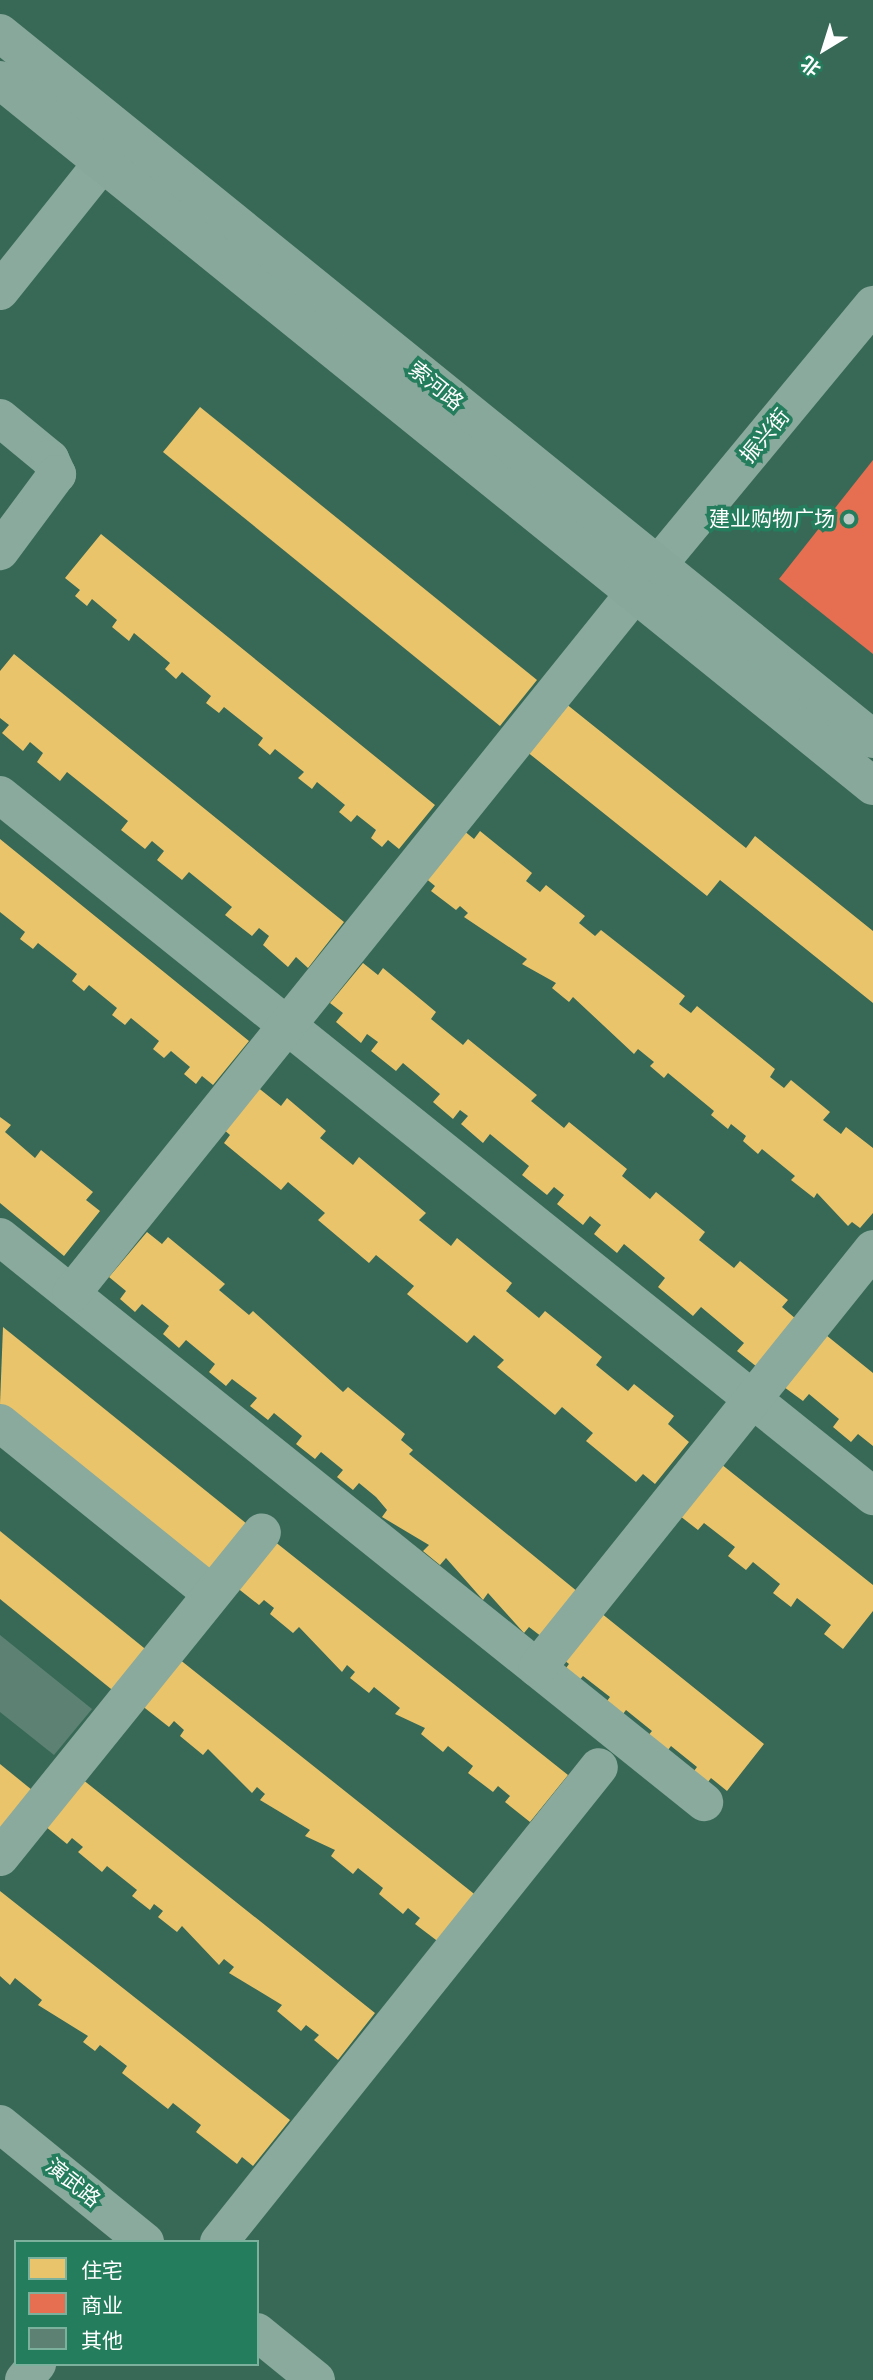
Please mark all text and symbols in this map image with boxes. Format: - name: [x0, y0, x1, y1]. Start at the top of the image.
- north arrow: [789, 14, 859, 84]
- text: 北: [796, 51, 825, 81]
- street label: 索河路: [404, 356, 468, 416]
- street label: 振兴街: [735, 404, 795, 468]
- place label: 建业购物广场: [709, 506, 835, 532]
- marker: 建业购物广场: [841, 511, 857, 527]
- street label: 演武路: [41, 2153, 105, 2213]
- legend: [14, 2240, 259, 2366]
- text: 住宅: [81, 2259, 123, 2283]
- text: 商业: [81, 2294, 123, 2318]
- text: 其他: [81, 2329, 123, 2353]

